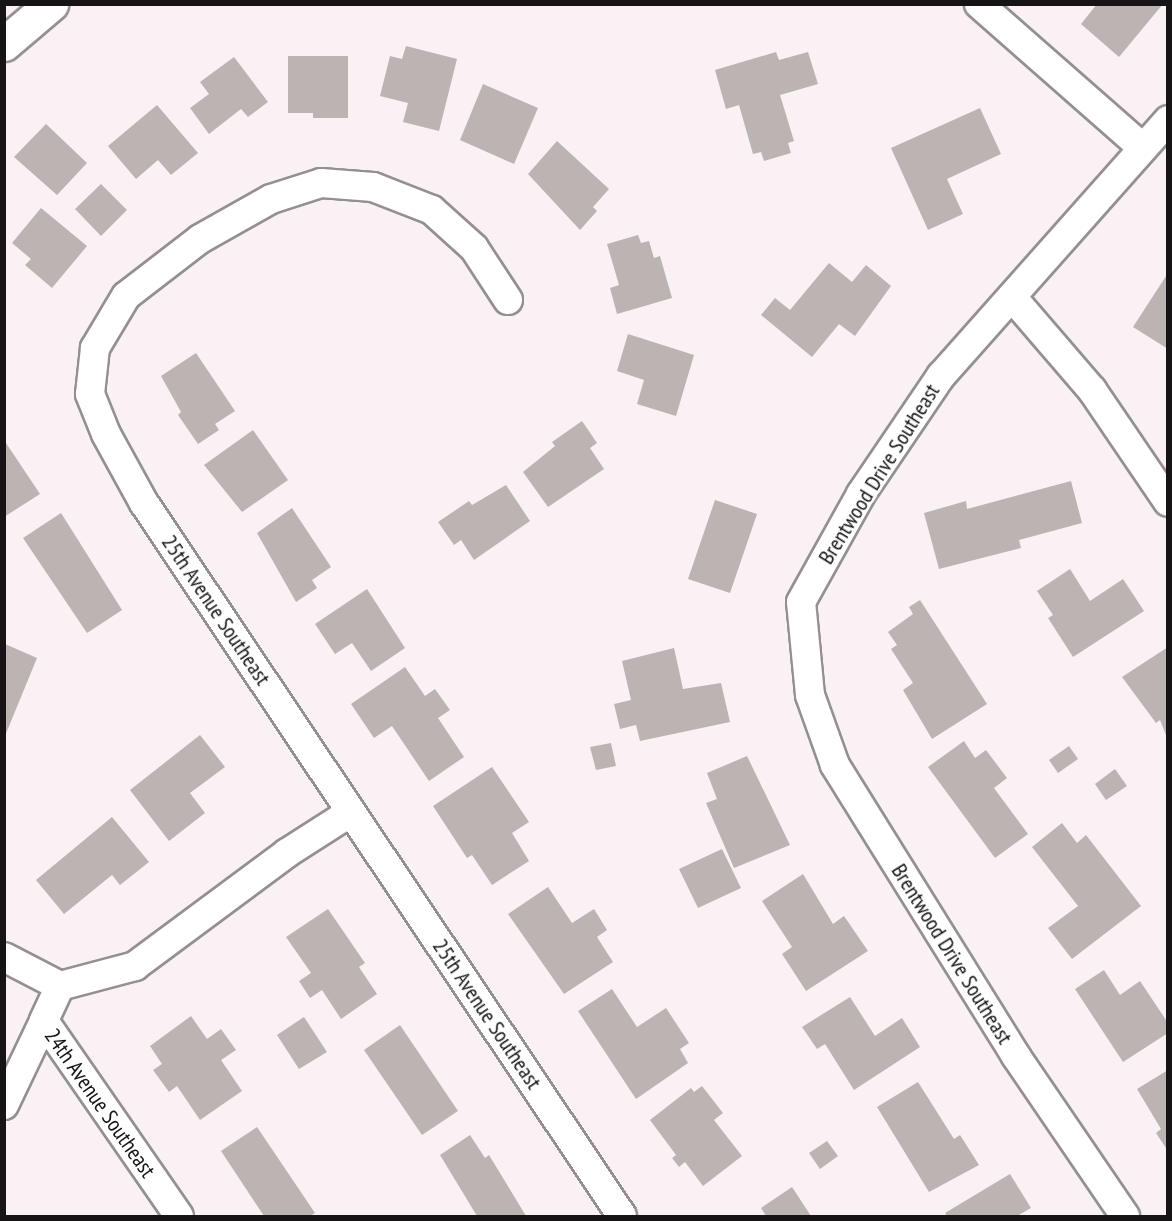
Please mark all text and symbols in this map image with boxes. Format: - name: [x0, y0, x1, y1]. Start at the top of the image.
- street label: Brentwood Drive Southeast: [813, 379, 945, 569]
- street label: 25th Avenue Southeast: [156, 530, 276, 690]
- street label: Brentwood Drive Southeast: [886, 859, 1018, 1049]
- street label: 25th Avenue Southeast: [427, 934, 547, 1094]
- street label: 24th Avenue Southeast: [39, 1023, 161, 1183]

